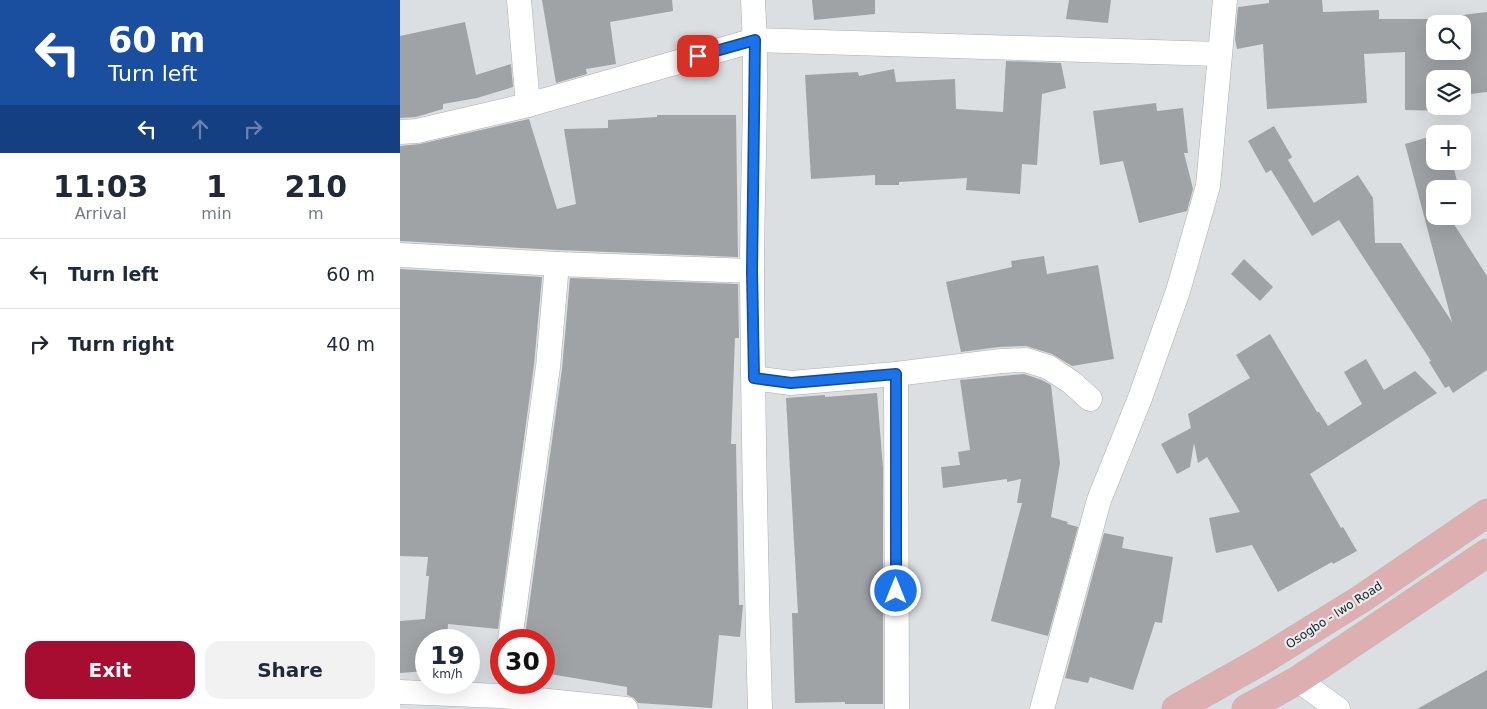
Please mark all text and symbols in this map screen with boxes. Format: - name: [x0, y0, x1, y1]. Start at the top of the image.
- map controls: [1426, 15, 1471, 225]
- button: search: [1426, 15, 1471, 60]
- icon: left: [25, 20, 90, 85]
- text: 60 m: [108, 20, 205, 60]
- pin: [677, 35, 719, 77]
- icon: arrive: [684, 42, 712, 70]
- text: Turn left: [108, 61, 197, 86]
- button: layers: [1426, 70, 1471, 115]
- icon: left: [133, 115, 161, 143]
- icon: ahead: [186, 115, 214, 143]
- icon: right: [239, 115, 267, 143]
- button: +: [1426, 125, 1471, 170]
- text: 11:03: [53, 169, 148, 204]
- text: 1: [206, 169, 227, 204]
- text: 210: [284, 169, 347, 204]
- button: −: [1426, 180, 1471, 225]
- text: Arrival: [75, 204, 127, 223]
- text: min: [201, 204, 232, 223]
- text: m: [308, 204, 324, 223]
- icon: left: [25, 260, 53, 288]
- text: Turn left: [68, 263, 159, 285]
- text: 60 m: [326, 263, 375, 285]
- icon: right: [25, 330, 53, 358]
- text: Turn right: [68, 333, 174, 355]
- text: 40 m: [326, 333, 375, 355]
- position arrow: [869, 564, 921, 616]
- street label: Osogbo - Iwo Road: [1283, 579, 1385, 651]
- speed limit sign: 30: [490, 629, 555, 694]
- button: Exit: [25, 641, 195, 699]
- button: Share: [205, 641, 375, 699]
- text: 19: [430, 641, 465, 670]
- text: km/h: [432, 667, 463, 681]

